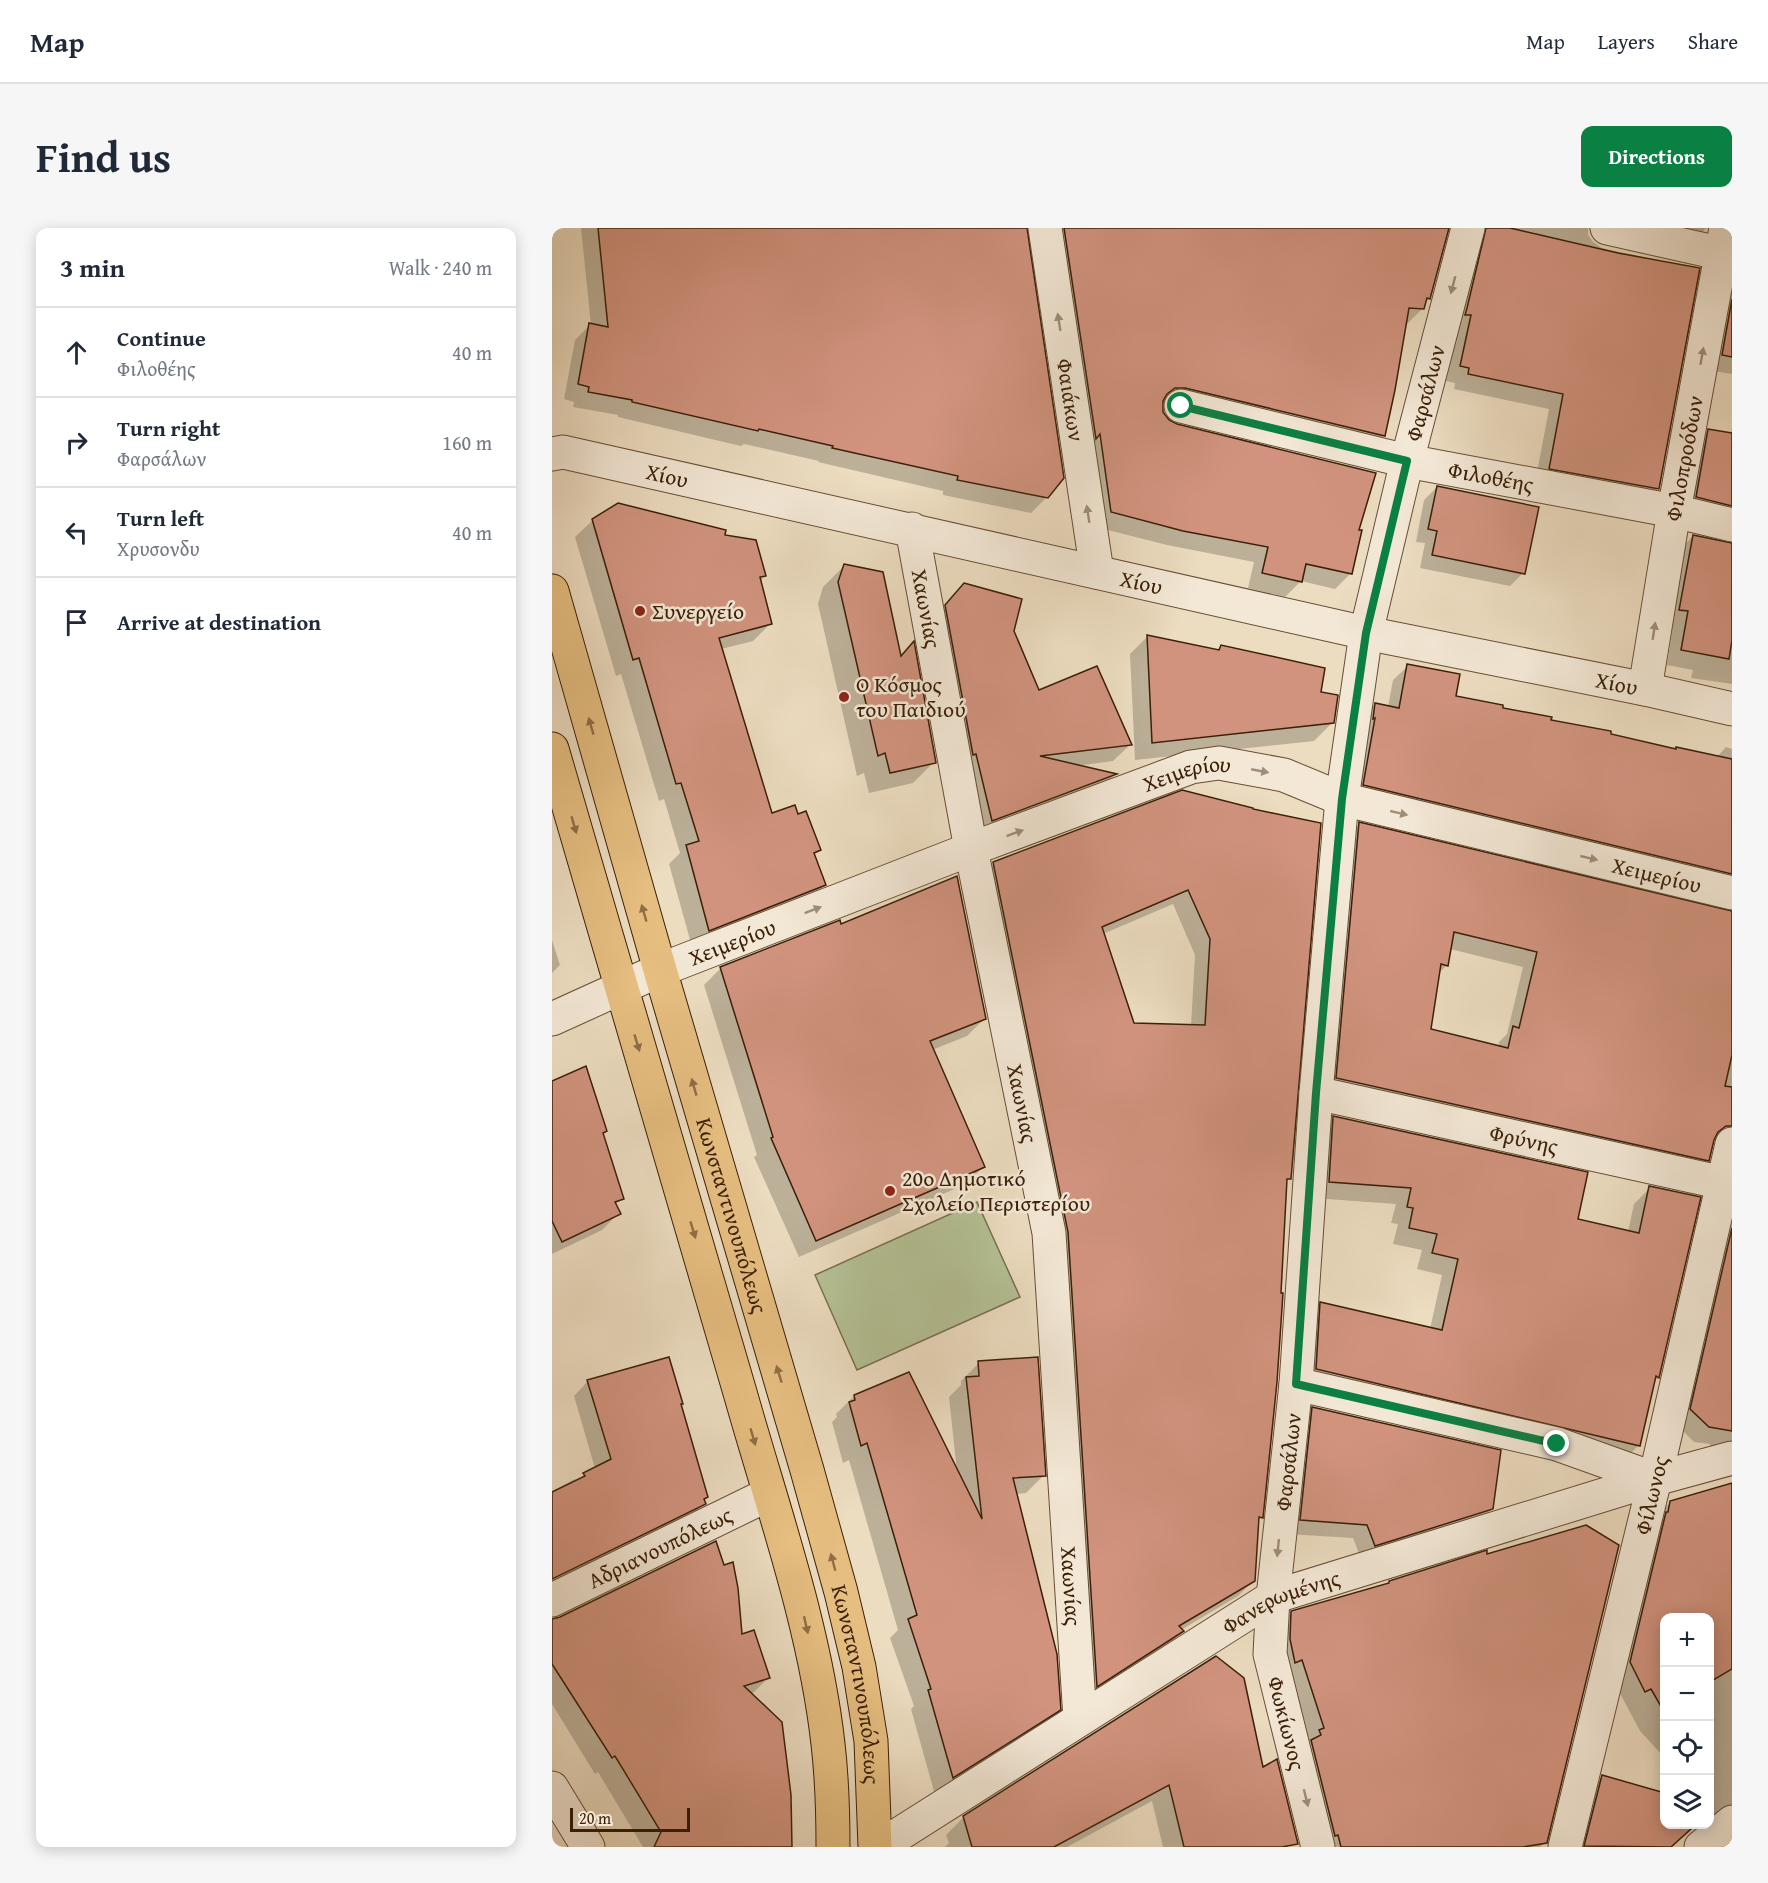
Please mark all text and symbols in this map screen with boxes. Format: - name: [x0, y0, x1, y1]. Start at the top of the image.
- text: Map: [30, 21, 84, 62]
- text: Map: [1526, 26, 1565, 57]
- text: Layers: [1598, 26, 1655, 57]
- text: Share: [1688, 26, 1738, 57]
- text: Find us: [36, 126, 171, 187]
- button: Directions: [1581, 126, 1732, 187]
- text: 3 min: [60, 248, 125, 287]
- text: Walk · 240 m: [389, 253, 492, 282]
- one-way arrow: [1448, 275, 1458, 294]
- one-way arrow: [1055, 312, 1064, 331]
- text: Continue: [117, 322, 206, 354]
- icon: ahead: [60, 336, 93, 369]
- text: 40 m: [452, 338, 492, 367]
- street label: Φαρσάλων: [1397, 341, 1453, 445]
- one-way arrow: [1698, 347, 1707, 366]
- text: Φιλοθέης: [117, 354, 195, 383]
- street label: Φαιάκων: [1049, 356, 1093, 444]
- route start: [1167, 392, 1193, 418]
- street label: Φιλοπροόδων: [1657, 393, 1711, 523]
- text: Turn right: [117, 412, 220, 444]
- icon: right: [60, 426, 93, 459]
- text: 160 m: [442, 428, 492, 457]
- text: Φαρσάλων: [117, 444, 207, 473]
- street label: Φιλοθέης: [1446, 453, 1537, 501]
- street label: Χίου: [643, 455, 692, 496]
- text: Turn left: [117, 502, 204, 534]
- one-way arrow: [1084, 505, 1093, 524]
- icon: left: [60, 516, 93, 549]
- text: 40 m: [452, 518, 492, 547]
- text: Χρυσονδυ: [117, 534, 200, 563]
- street label: Χίου: [1117, 562, 1166, 603]
- street label: Χαωνίας: [904, 566, 950, 651]
- place label: Συνεργείο: [652, 595, 744, 627]
- marker: Συνεργείο: [633, 604, 647, 618]
- icon: arrive: [60, 606, 93, 639]
- text: Arrive at destination: [117, 606, 321, 638]
- one-way arrow: [1650, 621, 1659, 640]
- street label: Χίου: [1593, 663, 1641, 703]
- place label: Ο Κόσμος του Παιδιού: [856, 668, 966, 725]
- marker: Ο Κόσμος του Παιδιού: [837, 690, 851, 704]
- one-way arrow: [586, 717, 595, 735]
- street label: Χειμερίου: [1138, 747, 1234, 800]
- one-way arrow: [1250, 767, 1269, 776]
- one-way arrow: [1390, 808, 1408, 818]
- one-way arrow: [570, 816, 579, 834]
- one-way arrow: [1006, 828, 1024, 838]
- street label: Χειμερίου: [1609, 849, 1705, 901]
- one-way arrow: [1580, 854, 1598, 864]
- one-way arrow: [639, 904, 648, 922]
- one-way arrow: [804, 905, 822, 915]
- street label: Χειμερίου: [684, 911, 780, 973]
- one-way arrow: [633, 1034, 642, 1052]
- street label: Χαωνίας: [999, 1061, 1046, 1146]
- one-way arrow: [689, 1077, 699, 1096]
- street label: Κωνσταντινουπόλεως: [688, 1114, 776, 1318]
- street label: Φρύνης: [1487, 1116, 1562, 1162]
- place label: 20ο Δημοτικό Σχολείο Περιστερίου: [902, 1162, 1090, 1219]
- marker: 20ο Δημοτικό Σχολείο Περιστερίου: [883, 1184, 897, 1198]
- one-way arrow: [689, 1221, 698, 1239]
- one-way arrow: [774, 1365, 783, 1383]
- street label: Φαρσάλων: [1266, 1411, 1309, 1513]
- one-way arrow: [748, 1428, 758, 1446]
- route end: [1543, 1430, 1569, 1456]
- street label: Φίλωνος: [1626, 1452, 1676, 1538]
- street label: Αδριανουπόλεως: [582, 1498, 738, 1596]
- one-way arrow: [1273, 1538, 1283, 1557]
- street label: Χαωνίας: [1053, 1545, 1090, 1628]
- one-way arrow: [828, 1553, 837, 1571]
- street label: Φανερωμένης: [1215, 1561, 1344, 1642]
- street label: Κωνσταντινουπόλεως: [824, 1581, 889, 1786]
- map controls: [1660, 1613, 1714, 1829]
- button: +: [1660, 1613, 1714, 1667]
- one-way arrow: [801, 1616, 811, 1634]
- button: −: [1660, 1667, 1714, 1721]
- street label: Φωκίωνος: [1260, 1673, 1314, 1774]
- button: locate: [1660, 1721, 1714, 1775]
- button: layers: [1660, 1775, 1714, 1829]
- one-way arrow: [1301, 1789, 1311, 1807]
- scale bar: [570, 1805, 690, 1832]
- text: 20 m: [579, 1806, 611, 1830]

